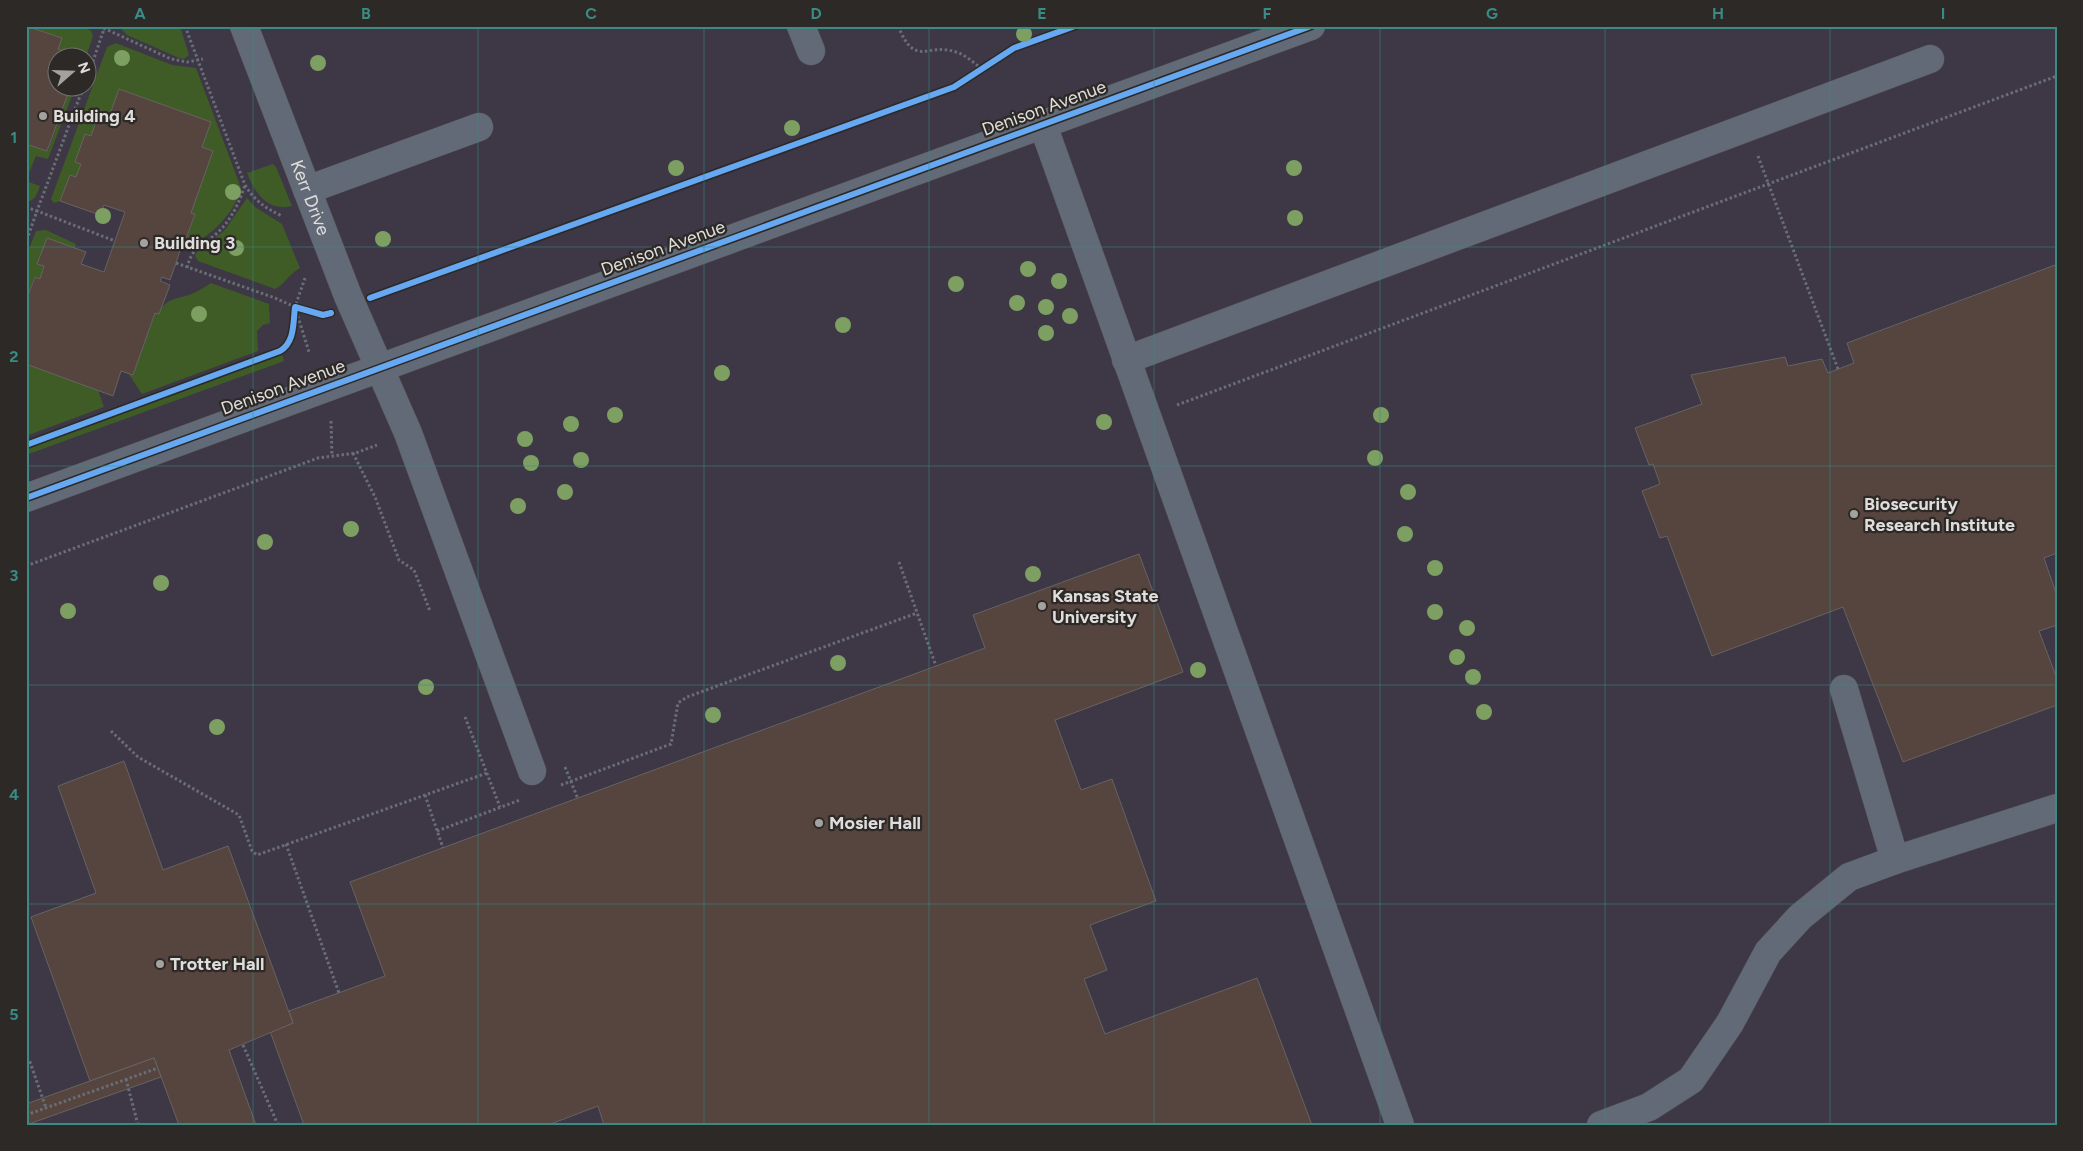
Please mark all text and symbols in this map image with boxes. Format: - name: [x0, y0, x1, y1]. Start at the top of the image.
- text: A: [134, 4, 146, 23]
- text: B: [361, 4, 371, 23]
- text: C: [585, 4, 597, 23]
- text: D: [810, 4, 822, 23]
- text: E: [1037, 4, 1047, 23]
- text: F: [1263, 4, 1272, 23]
- text: G: [1486, 4, 1498, 23]
- text: H: [1712, 4, 1724, 23]
- text: I: [1941, 4, 1945, 23]
- north arrow: [48, 48, 98, 98]
- text: N: [74, 60, 94, 76]
- street label: Denison Avenue: [979, 75, 1109, 141]
- place label: Building 4: [53, 105, 136, 127]
- marker: Building 4: [37, 110, 49, 122]
- text: 1: [11, 128, 17, 147]
- street label: Kerr Drive: [286, 157, 335, 239]
- street label: Denison Avenue: [598, 215, 728, 281]
- place label: Building 3: [154, 232, 235, 254]
- marker: Building 3: [138, 237, 150, 249]
- text: 2: [9, 347, 19, 366]
- street label: Denison Avenue: [218, 354, 348, 420]
- place label: Biosecurity Research Institute: [1864, 493, 2015, 536]
- marker: Biosecurity Research Institute: [1848, 508, 1860, 520]
- text: 3: [10, 566, 19, 585]
- place label: Kansas State University: [1052, 585, 1159, 628]
- marker: Kansas State University: [1036, 600, 1048, 612]
- text: 4: [9, 785, 19, 804]
- place label: Mosier Hall: [829, 812, 921, 834]
- marker: Mosier Hall: [813, 817, 825, 829]
- place label: Trotter Hall: [170, 953, 264, 975]
- marker: Trotter Hall: [154, 958, 166, 970]
- text: 5: [9, 1005, 19, 1024]

